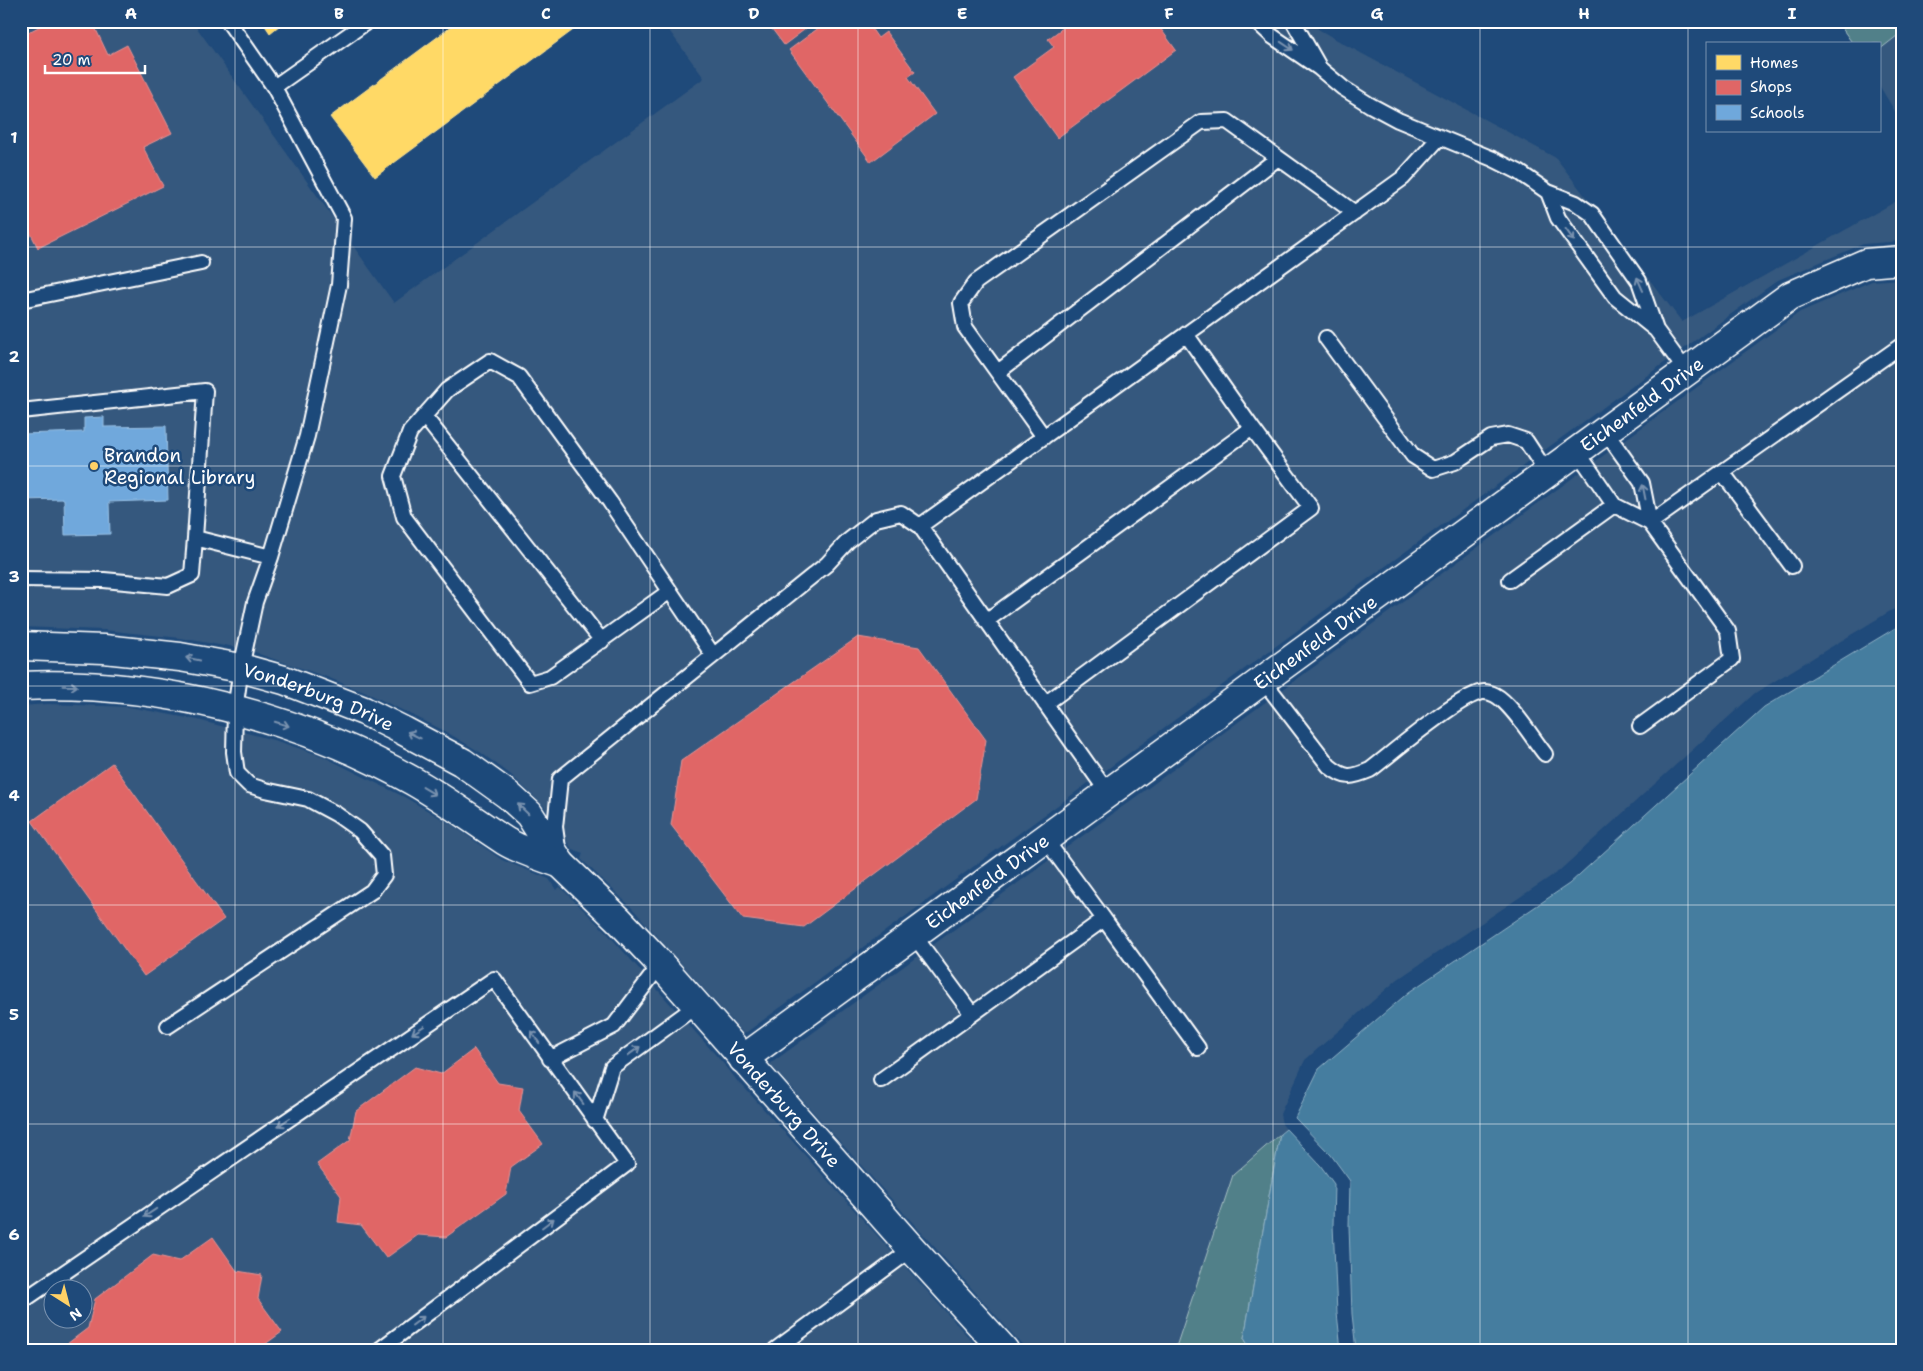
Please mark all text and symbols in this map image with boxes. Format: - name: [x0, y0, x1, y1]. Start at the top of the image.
- text: A: [125, 3, 137, 24]
- text: B: [334, 3, 344, 24]
- text: C: [541, 3, 551, 24]
- text: D: [748, 3, 760, 24]
- text: E: [957, 3, 967, 24]
- text: F: [1164, 3, 1174, 24]
- text: G: [1371, 3, 1384, 24]
- text: H: [1578, 3, 1590, 24]
- text: I: [1788, 3, 1797, 24]
- one-way arrow: [1279, 41, 1293, 51]
- scale bar: [45, 42, 145, 74]
- legend: [1706, 42, 1880, 132]
- text: 20 m: [52, 50, 91, 70]
- text: Homes: [1750, 53, 1798, 73]
- text: Shops: [1750, 77, 1792, 97]
- text: Schools: [1750, 103, 1805, 123]
- text: 1: [10, 127, 18, 148]
- one-way arrow: [1565, 228, 1575, 242]
- one-way arrow: [1634, 277, 1644, 292]
- text: 2: [8, 346, 20, 367]
- street label: Eichenfeld Drive: [1575, 351, 1709, 458]
- place label: Brandon Regional Library: [104, 443, 256, 490]
- marker: Brandon Regional Library: [88, 460, 100, 472]
- one-way arrow: [1638, 485, 1648, 501]
- text: 3: [8, 566, 20, 587]
- street label: Eichenfeld Drive: [1249, 589, 1382, 696]
- one-way arrow: [185, 654, 201, 663]
- street label: Vonderburg Drive: [240, 657, 398, 737]
- one-way arrow: [62, 681, 78, 690]
- one-way arrow: [274, 719, 290, 729]
- one-way arrow: [407, 730, 422, 739]
- text: 4: [8, 785, 20, 806]
- one-way arrow: [422, 787, 436, 797]
- one-way arrow: [518, 804, 530, 816]
- street label: Eichenfeld Drive: [921, 828, 1054, 935]
- text: 5: [9, 1004, 19, 1025]
- one-way arrow: [412, 1025, 426, 1035]
- one-way arrow: [530, 1030, 540, 1044]
- street label: Vonderburg Drive: [721, 1036, 846, 1173]
- one-way arrow: [627, 1046, 641, 1056]
- one-way arrow: [573, 1092, 584, 1105]
- one-way arrow: [278, 1117, 292, 1127]
- one-way arrow: [143, 1208, 157, 1218]
- one-way arrow: [541, 1218, 555, 1228]
- text: 6: [8, 1224, 20, 1245]
- north arrow: [42, 1278, 92, 1328]
- text: N: [66, 1304, 85, 1325]
- one-way arrow: [411, 1315, 424, 1326]

